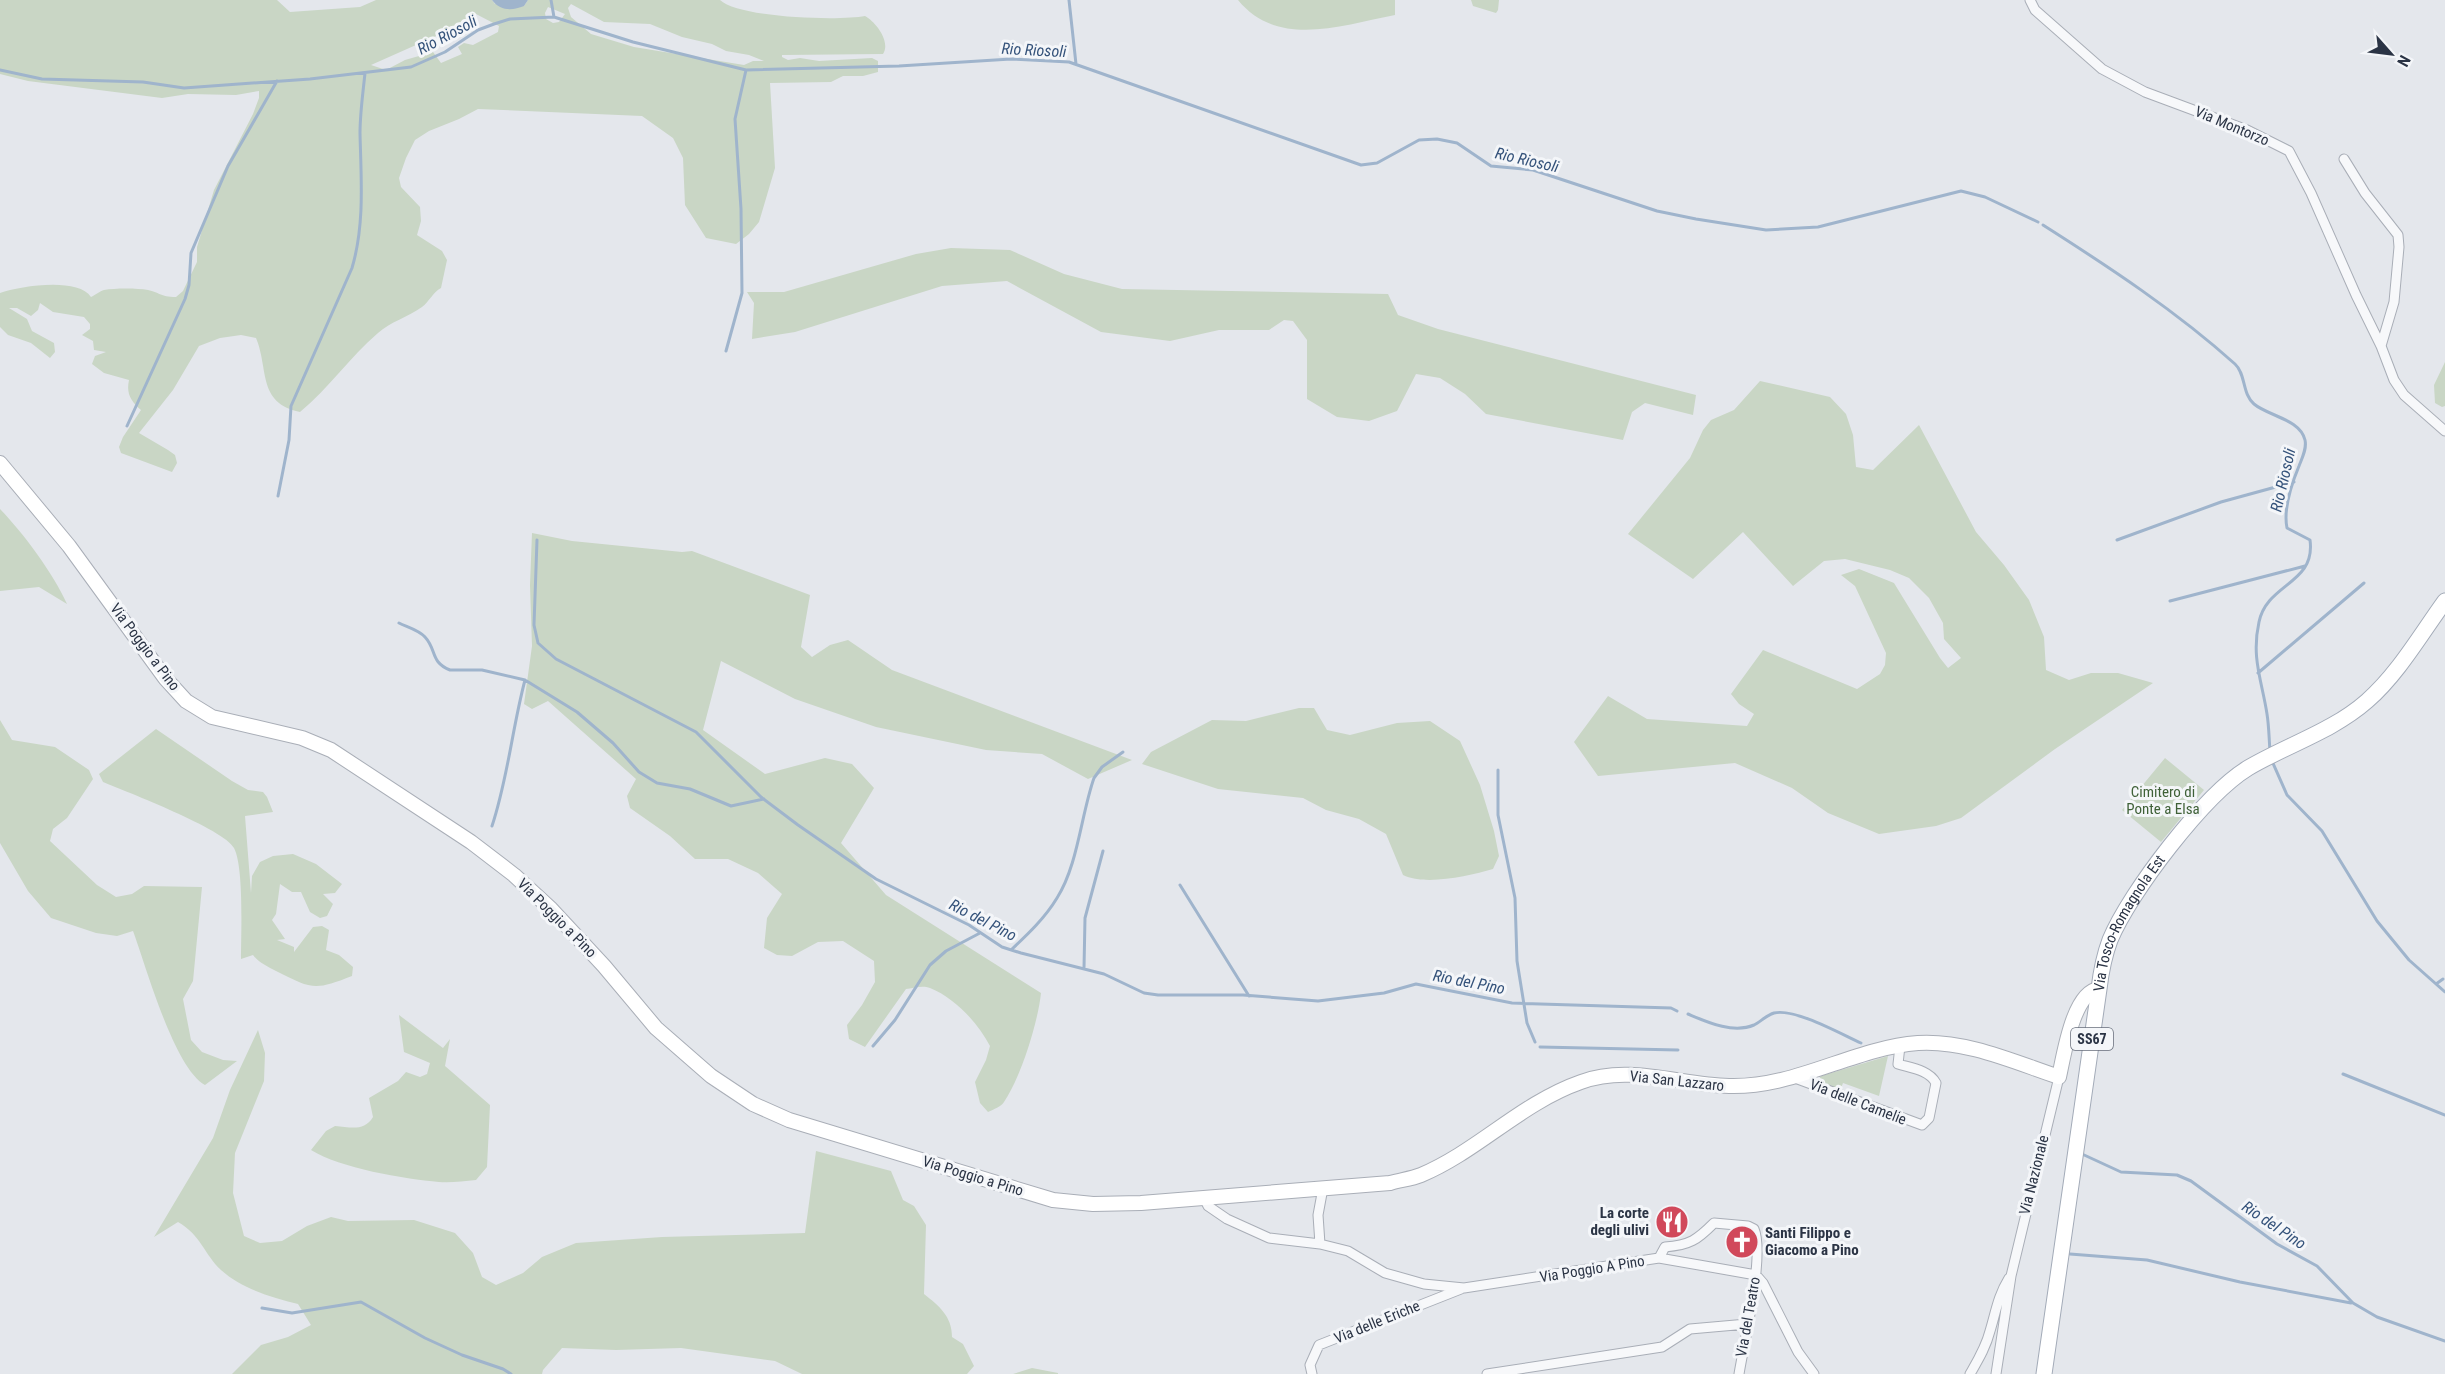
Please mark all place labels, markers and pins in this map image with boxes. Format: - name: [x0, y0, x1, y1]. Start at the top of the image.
- place label: La corte degli ulivi: [1590, 1204, 1649, 1239]
- restaurant icon: La corte degli ulivi: [1654, 1204, 1690, 1240]
- church icon: Santi Filippo e Giacomo a Pino: [1724, 1224, 1760, 1260]
- place label: Santi Filippo e Giacomo a Pino: [1765, 1224, 1859, 1259]

